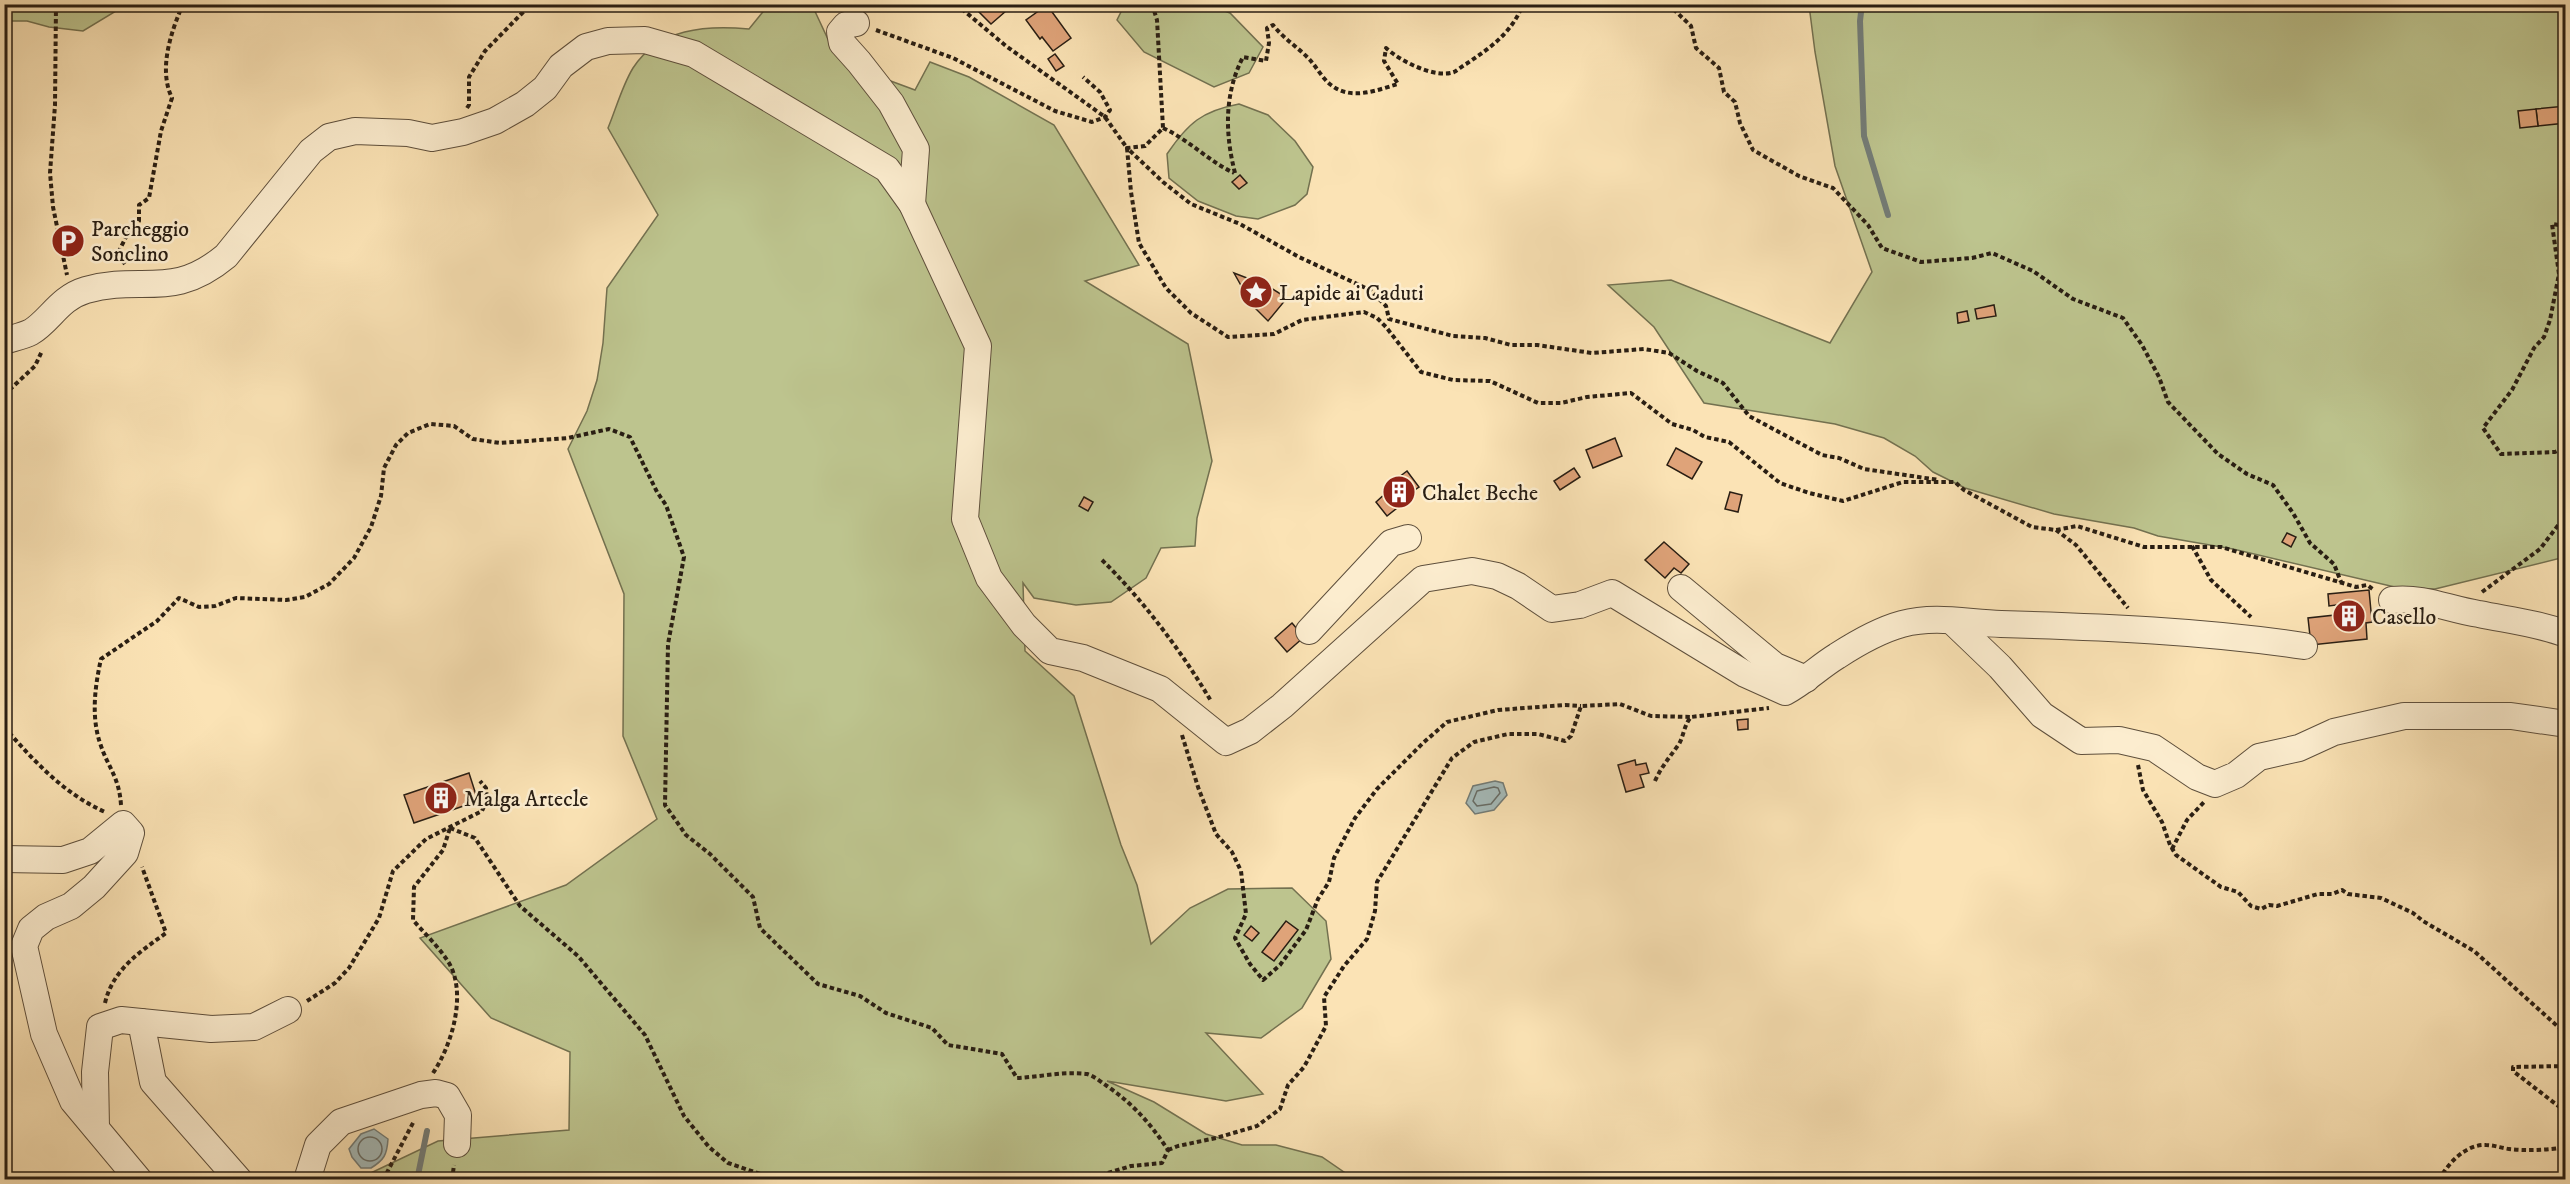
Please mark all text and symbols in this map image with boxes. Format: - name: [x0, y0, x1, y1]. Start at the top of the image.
- place label: Parcheggio Sonclino: [91, 216, 189, 268]
- parking icon: Parcheggio Sonclino: [50, 223, 86, 259]
- place icon: Lapide ai Caduti: [1238, 274, 1274, 310]
- place label: Lapide ai Caduti: [1279, 280, 1424, 307]
- building icon: Chalet Beche: [1381, 474, 1417, 510]
- place label: Chalet Beche: [1422, 480, 1538, 507]
- building icon: Casello: [2331, 598, 2367, 634]
- place label: Casello: [2372, 604, 2436, 631]
- building icon: Malga Artecle: [423, 780, 459, 816]
- place label: Malga Artecle: [464, 786, 588, 813]

